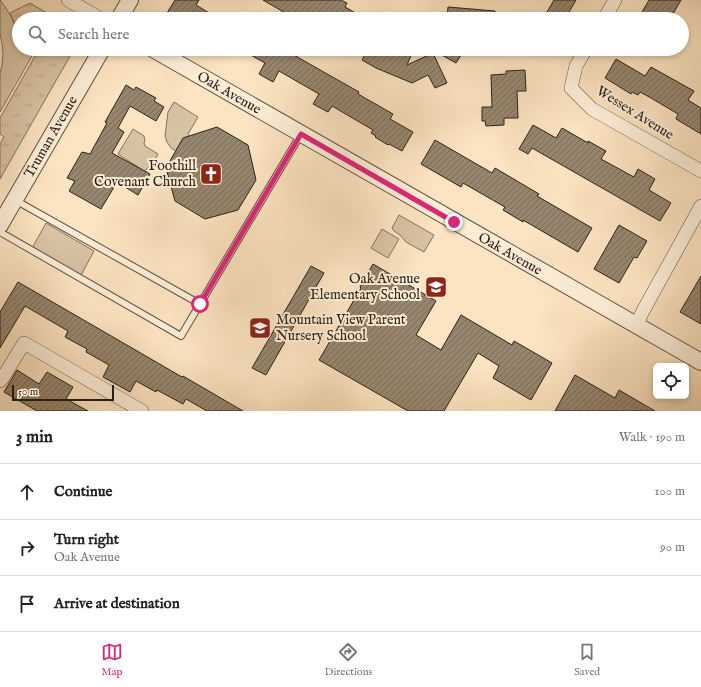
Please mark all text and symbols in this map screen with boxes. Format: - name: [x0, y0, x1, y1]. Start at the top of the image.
- search box: [12, 12, 689, 56]
- icon: search: [26, 23, 48, 45]
- text: Search here: [58, 25, 129, 44]
- street label: Oak Avenue: [194, 67, 265, 119]
- street label: Wessex Avenue: [593, 82, 678, 144]
- street label: Truman Avenue: [20, 92, 82, 181]
- place label: Foothill Covenant Church: [94, 157, 197, 191]
- church icon: Foothill Covenant Church: [198, 161, 224, 187]
- route end: [445, 213, 463, 231]
- street label: Oak Avenue: [475, 228, 546, 280]
- place label: Oak Avenue Elementary School: [310, 270, 421, 304]
- school or university icon: Oak Avenue Elementary School: [423, 274, 449, 300]
- route start: [191, 295, 209, 313]
- place label: Mountain View Parent Nursery School: [276, 311, 406, 345]
- school or university icon: Mountain View Parent Nursery School: [247, 315, 273, 341]
- map controls: [653, 363, 689, 399]
- button: locate: [653, 363, 689, 399]
- scale bar: [12, 383, 114, 402]
- text: 50 m: [18, 385, 38, 399]
- text: 3 min: [16, 427, 53, 448]
- text: Walk · 190 m: [619, 429, 685, 446]
- icon: ahead: [16, 481, 38, 503]
- text: Continue: [54, 482, 112, 501]
- text: 100 m: [655, 483, 685, 500]
- text: Turn right: [54, 530, 119, 549]
- icon: right: [16, 537, 38, 559]
- text: 90 m: [660, 539, 685, 556]
- text: Oak Avenue: [54, 549, 120, 566]
- icon: arrive: [16, 593, 38, 615]
- text: Arrive at destination: [54, 594, 180, 613]
- tab: Map: [101, 641, 123, 679]
- tab: Directions: [325, 641, 372, 679]
- tab: Saved: [574, 641, 600, 679]

